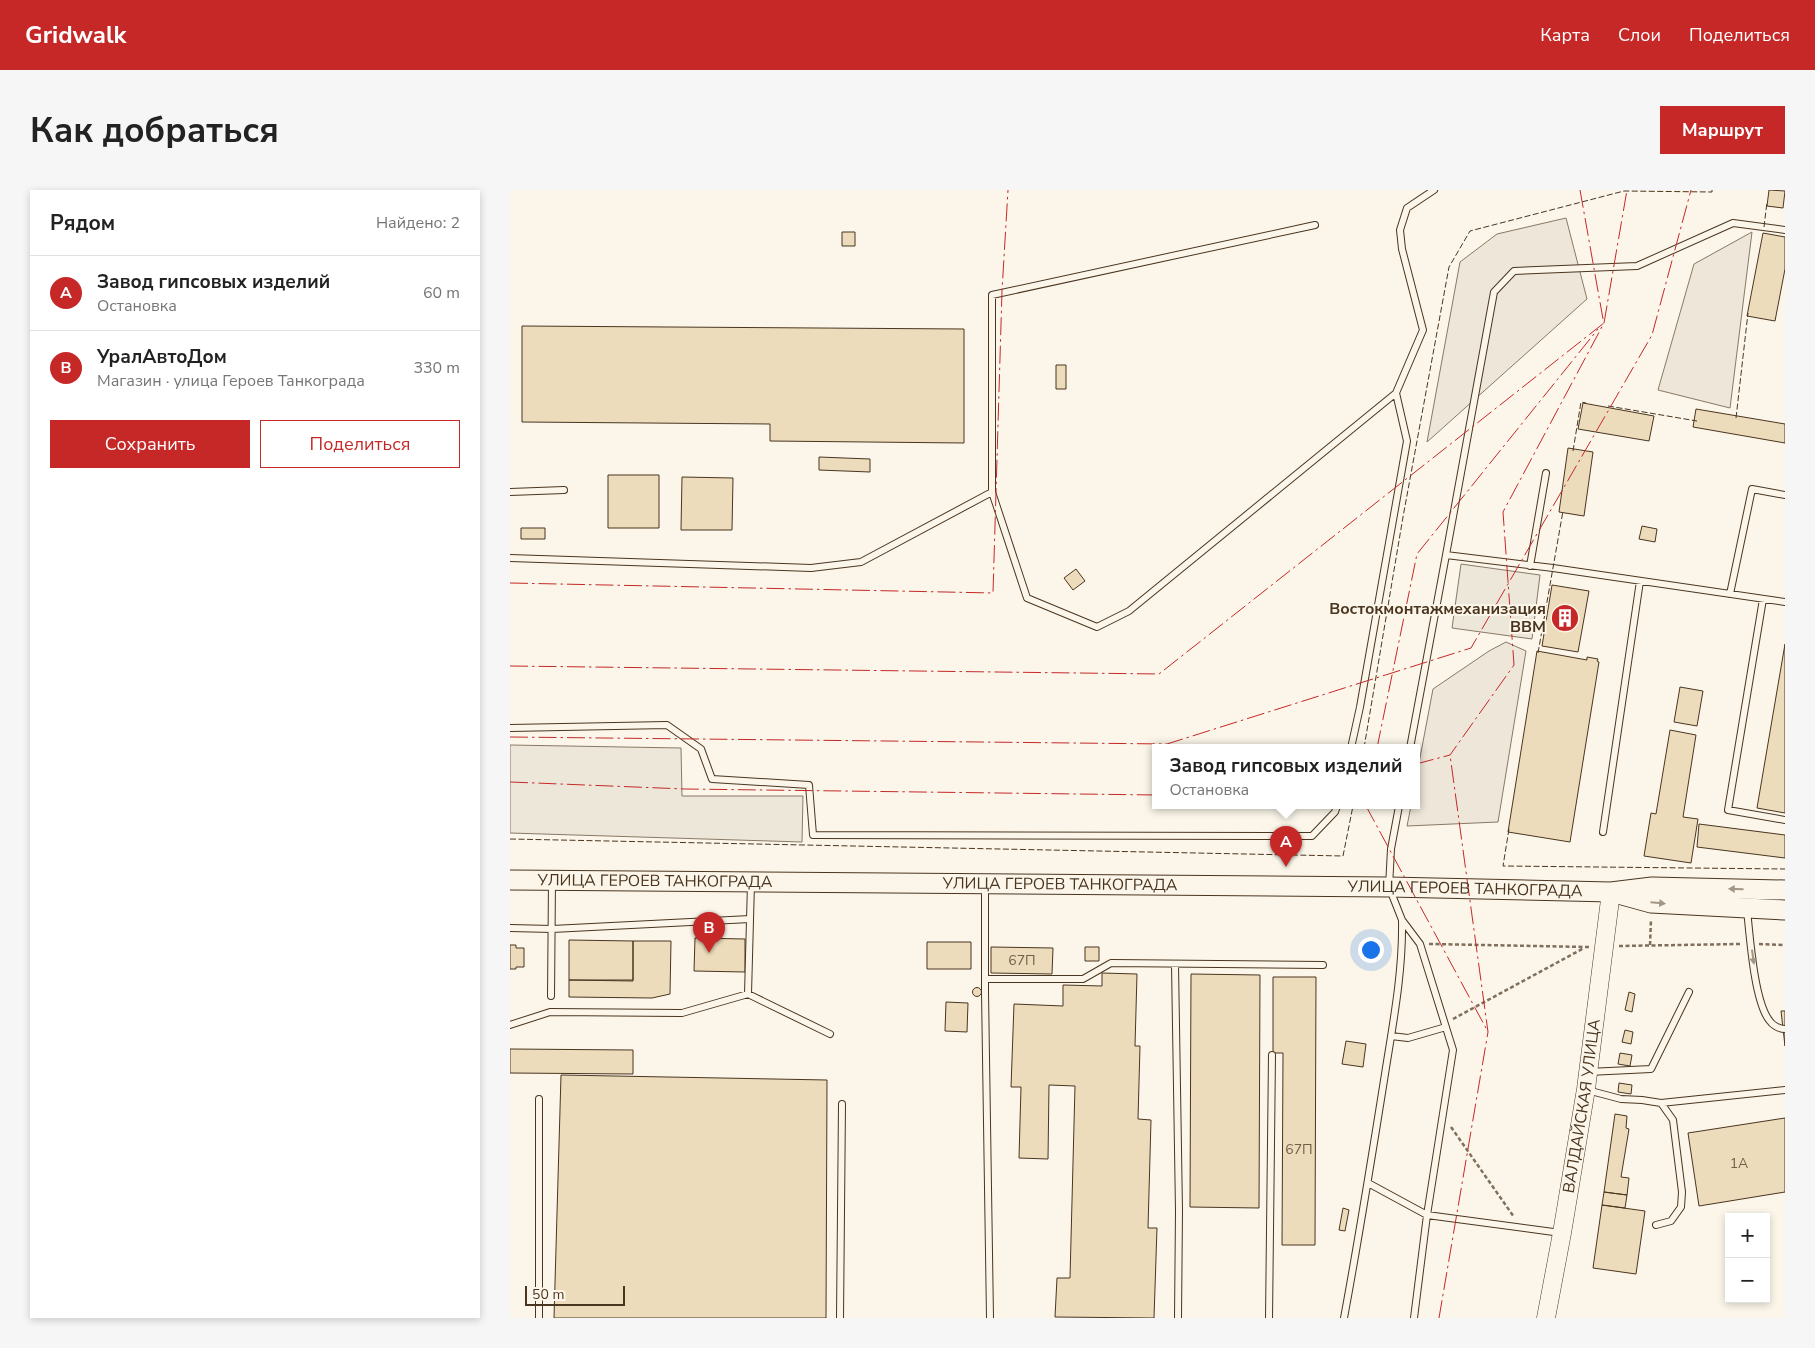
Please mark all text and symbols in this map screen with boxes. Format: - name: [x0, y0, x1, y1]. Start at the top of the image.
- text: Gridwalk: [25, 19, 126, 51]
- text: Карта: [1540, 23, 1590, 47]
- text: Слои: [1618, 23, 1661, 47]
- text: Поделиться: [1689, 23, 1790, 47]
- button: Маршрут: [1660, 106, 1785, 154]
- text: Как добраться: [30, 107, 279, 154]
- text: Рядом: [50, 209, 115, 237]
- text: Найдено: 2: [376, 212, 460, 234]
- text: Завод гипсовых изделий: [97, 269, 330, 295]
- text: A: [60, 282, 72, 304]
- text: 60 m: [423, 282, 460, 304]
- text: Остановка: [97, 295, 177, 317]
- text: УралАвтоДом: [97, 344, 227, 370]
- text: B: [60, 357, 72, 379]
- text: 330 m: [413, 357, 460, 379]
- text: Магазин · улица Героев Танкограда: [97, 370, 365, 392]
- button: Сохранить: [50, 420, 250, 468]
- button: Поделиться: [260, 420, 460, 468]
- place label: Востокмонтажмеханизация ВВМ: [1329, 598, 1546, 638]
- building icon: Востокмонтажмеханизация ВВМ: [1550, 603, 1580, 633]
- popup: [1152, 744, 1420, 809]
- text: Завод гипсовых изделий: [1169, 753, 1403, 779]
- text: Остановка: [1169, 779, 1249, 801]
- pin: A: [1270, 826, 1302, 867]
- street label: УЛИЦА ГЕРОЕВ ТАНКОГРАДА: [536, 869, 773, 893]
- street label: УЛИЦА ГЕРОЕВ ТАНКОГРАДА: [941, 872, 1178, 896]
- street label: УЛИЦА ГЕРОЕВ ТАНКОГРАДА: [1346, 876, 1583, 902]
- one-way arrow: [1728, 885, 1744, 893]
- one-way arrow: [1651, 899, 1667, 907]
- pin: B: [693, 912, 725, 953]
- your location: [1358, 937, 1384, 963]
- one-way arrow: [1749, 950, 1757, 966]
- house number: 67П: [1008, 951, 1036, 970]
- street label: ВАЛДАЙСКАЯ УЛИЦА: [1558, 1017, 1606, 1195]
- house number: 67П: [1285, 1140, 1313, 1159]
- house number: 1А: [1730, 1154, 1748, 1173]
- map controls: [1725, 1213, 1770, 1303]
- button: +: [1725, 1213, 1770, 1258]
- button: −: [1725, 1258, 1770, 1303]
- scale bar: [525, 1283, 625, 1306]
- text: 50 m: [532, 1285, 564, 1304]

